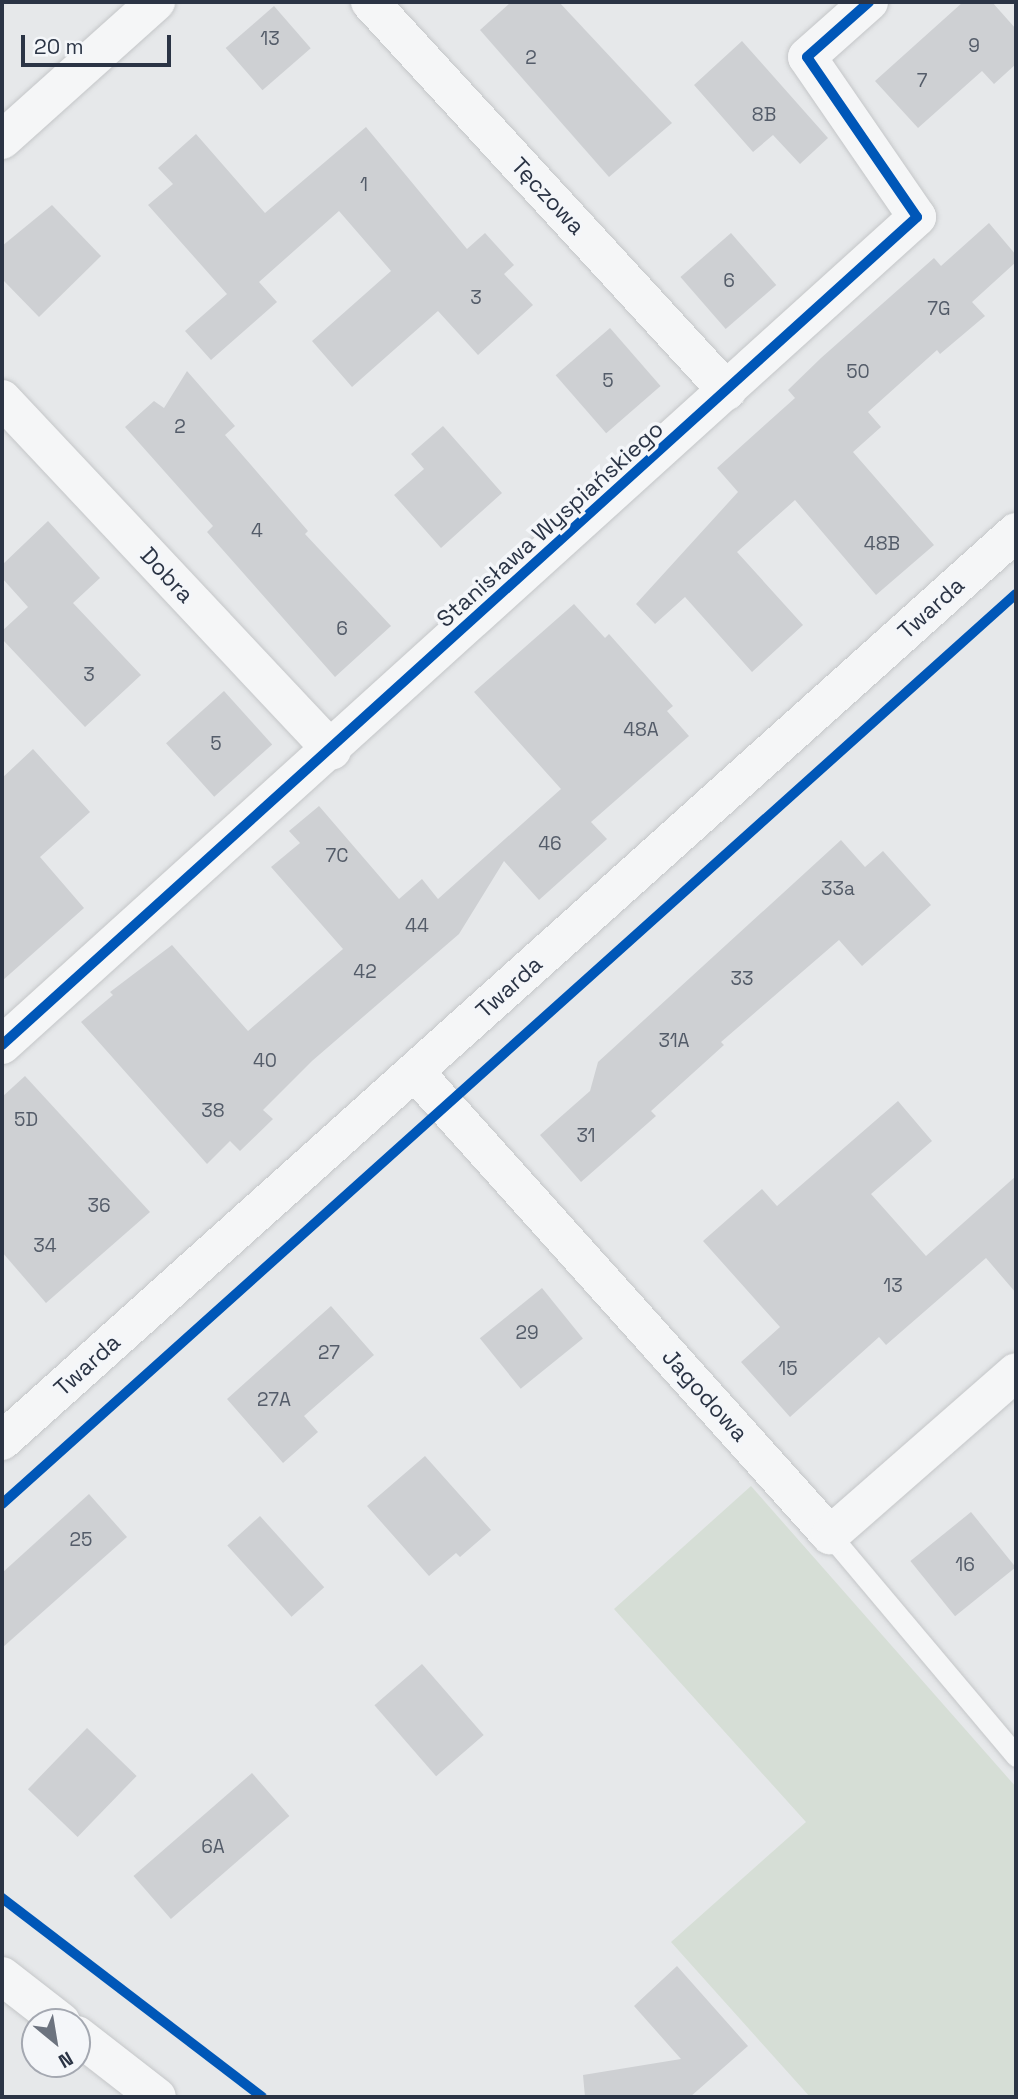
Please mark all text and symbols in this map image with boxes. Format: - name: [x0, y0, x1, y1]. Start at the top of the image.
- scale bar: [24, 21, 175, 65]
- house number: 13: [260, 28, 280, 50]
- text: 20 m: [34, 33, 84, 60]
- house number: 9: [968, 35, 980, 57]
- house number: 2: [525, 47, 537, 69]
- house number: 7: [917, 70, 927, 92]
- house number: 8B: [752, 104, 776, 126]
- street label: Tęczowa: [505, 152, 591, 240]
- house number: 1: [360, 174, 368, 196]
- house number: 6: [723, 270, 735, 292]
- house number: 3: [470, 287, 482, 309]
- house number: 7G: [927, 298, 951, 320]
- house number: 50: [846, 361, 870, 383]
- house number: 5: [602, 370, 614, 392]
- street label: Stanisława Wyspiańskiego: [431, 415, 669, 633]
- house number: 2: [174, 416, 186, 438]
- house number: 4: [251, 520, 263, 542]
- house number: 48B: [864, 533, 900, 555]
- street label: Dobra: [134, 542, 200, 608]
- street label: Twarda: [892, 571, 970, 645]
- house number: 6: [336, 618, 348, 640]
- house number: 3: [83, 664, 95, 686]
- house number: 48A: [623, 719, 659, 741]
- house number: 5: [210, 733, 222, 755]
- house number: 46: [538, 833, 562, 855]
- house number: 7C: [326, 845, 348, 867]
- house number: 33a: [821, 878, 855, 900]
- house number: 44: [405, 915, 429, 937]
- street label: Twarda: [470, 950, 548, 1024]
- house number: 42: [353, 961, 377, 983]
- house number: 33: [731, 968, 753, 990]
- house number: 31A: [658, 1030, 690, 1052]
- house number: 40: [253, 1050, 277, 1072]
- house number: 38: [201, 1100, 225, 1122]
- house number: 5D: [14, 1109, 38, 1131]
- house number: 31: [576, 1125, 596, 1147]
- house number: 36: [87, 1195, 111, 1217]
- house number: 34: [33, 1235, 57, 1257]
- house number: 13: [883, 1275, 903, 1297]
- house number: 29: [515, 1322, 539, 1344]
- street label: Twarda: [48, 1328, 126, 1402]
- house number: 27: [318, 1342, 340, 1364]
- street label: Jagodowa: [656, 1343, 754, 1447]
- house number: 15: [778, 1358, 798, 1380]
- house number: 27A: [257, 1389, 291, 1411]
- house number: 25: [70, 1529, 92, 1551]
- house number: 16: [955, 1554, 975, 1576]
- house number: 6A: [201, 1836, 225, 1858]
- north arrow: [21, 2008, 91, 2078]
- text: N: [54, 2046, 78, 2074]

